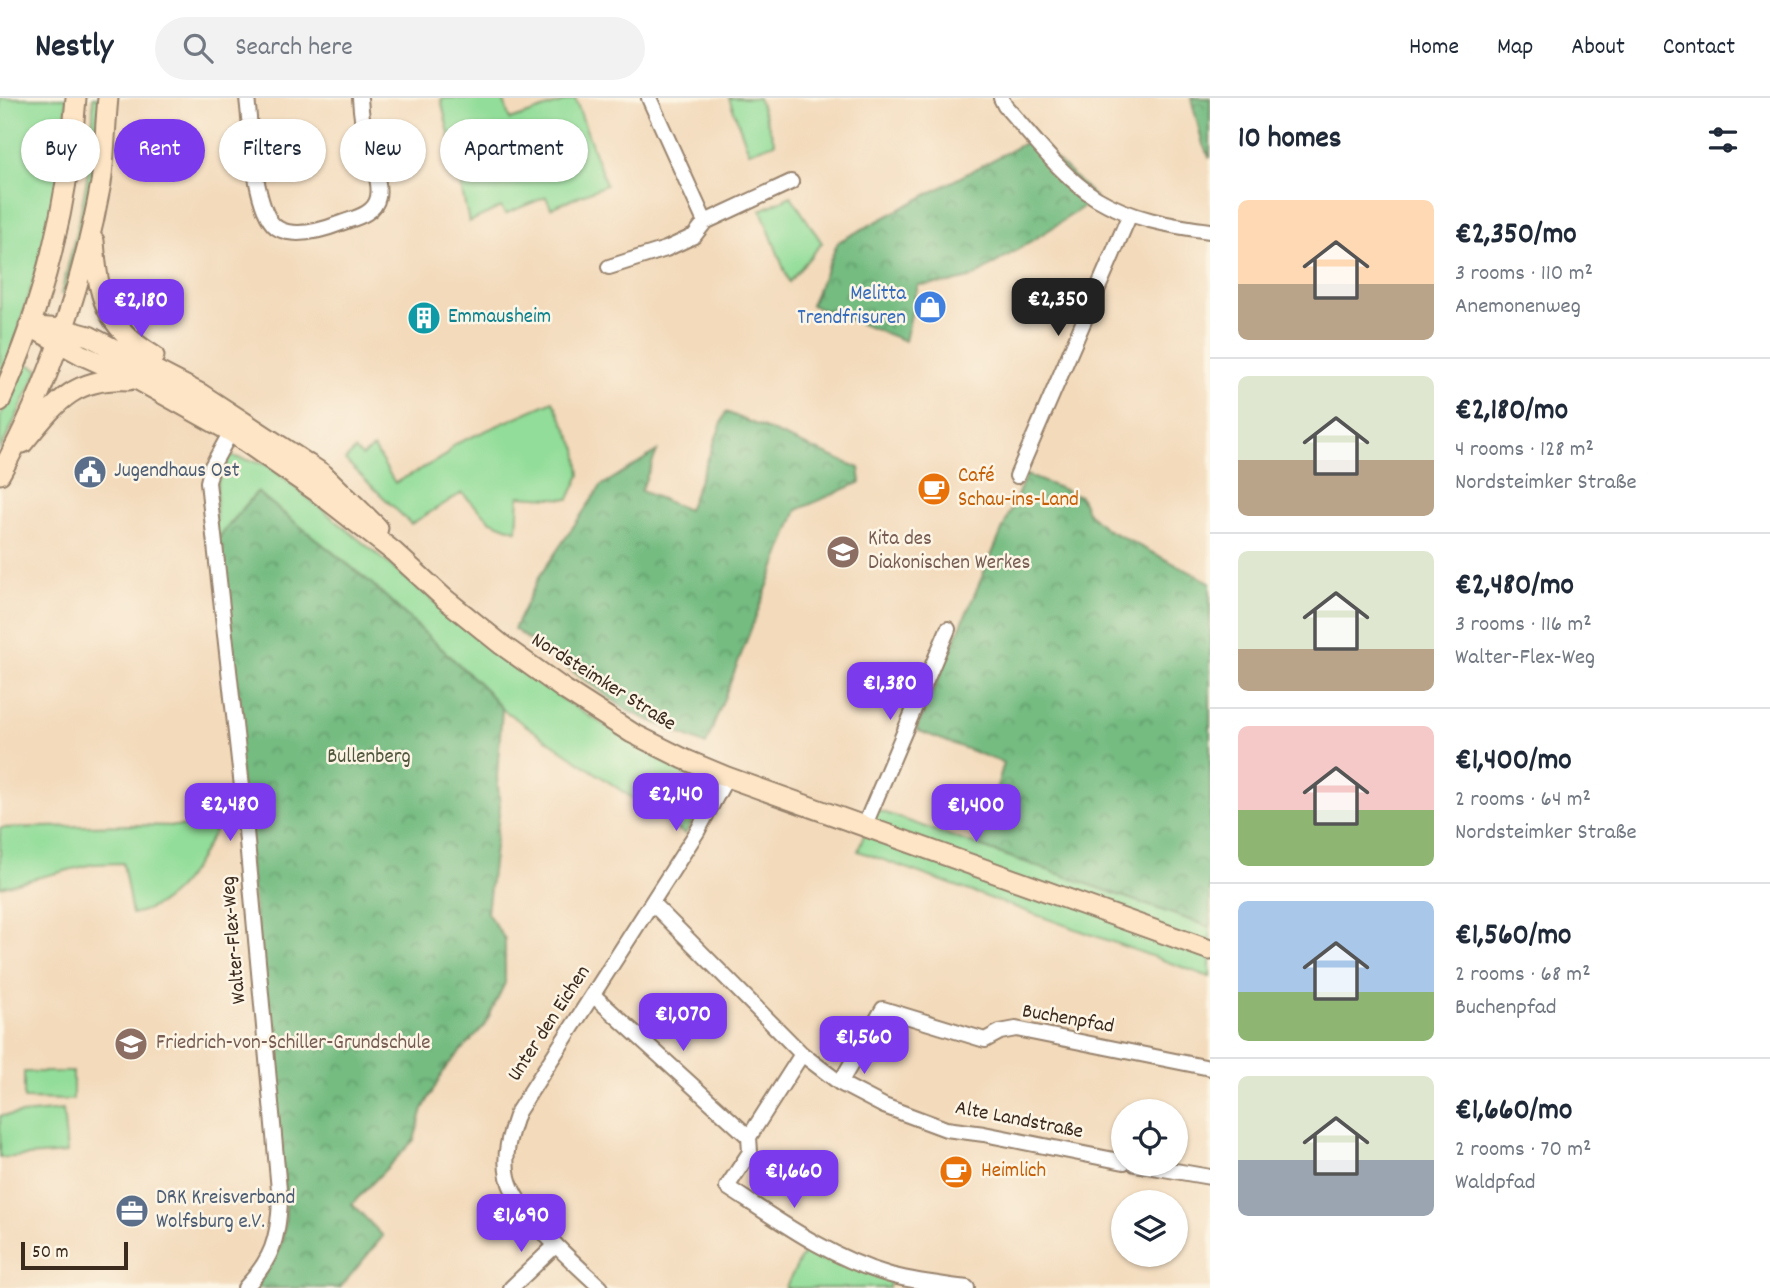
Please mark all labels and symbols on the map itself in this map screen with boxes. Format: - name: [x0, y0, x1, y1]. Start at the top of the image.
- pin: €2,350: [1001, 278, 1115, 338]
- pin: €2,180: [84, 280, 198, 339]
- place label: Melitta Trendfrisuren: [797, 280, 907, 334]
- shop icon: Melitta Trendfrisuren: [911, 288, 949, 326]
- building icon: Emmausheim: [405, 299, 443, 337]
- place label: Emmausheim: [448, 303, 551, 333]
- public building icon: Jugendhaus Ost: [71, 453, 109, 491]
- place label: Jugendhaus Ost: [114, 457, 240, 487]
- place label: Café Schau-ins-Land: [958, 462, 1079, 516]
- cafe icon: Café Schau-ins-Land: [915, 470, 953, 508]
- place label: Kita des Diakonischen Werkes: [868, 525, 1030, 579]
- school or university icon: Kita des Diakonischen Werkes: [824, 533, 862, 571]
- street label: Nordsteimker Straße: [525, 626, 681, 740]
- pin: €1,380: [833, 662, 947, 722]
- park label: Bullenberg: [327, 743, 411, 773]
- pin: €2,140: [619, 774, 733, 833]
- pin: €2,480: [173, 784, 287, 843]
- pin: €1,400: [919, 784, 1033, 844]
- street label: Walter-Flex-Weg: [214, 875, 256, 1005]
- street label: Unter den Eichen: [501, 960, 599, 1088]
- pin: €1,070: [626, 993, 740, 1053]
- street label: Buchenpfad: [1020, 997, 1116, 1043]
- pin: €1,560: [807, 1016, 921, 1076]
- school or university icon: Friedrich-von-Schiller-Grundschule: [112, 1025, 150, 1063]
- place label: Friedrich-von-Schiller-Grundschule: [156, 1029, 431, 1059]
- street label: Alte Landstraße: [952, 1094, 1086, 1148]
- pin: €1,660: [737, 1150, 851, 1210]
- cafe icon: Heimlich: [937, 1153, 975, 1191]
- place label: Heimlich: [981, 1157, 1046, 1187]
- place label: DRK Kreisverband Wolfsburg e.V.: [156, 1184, 295, 1238]
- office icon: DRK Kreisverband Wolfsburg e.V.: [113, 1192, 151, 1230]
- pin: €1,690: [464, 1194, 578, 1254]
- scale bar: [21, 1239, 128, 1271]

